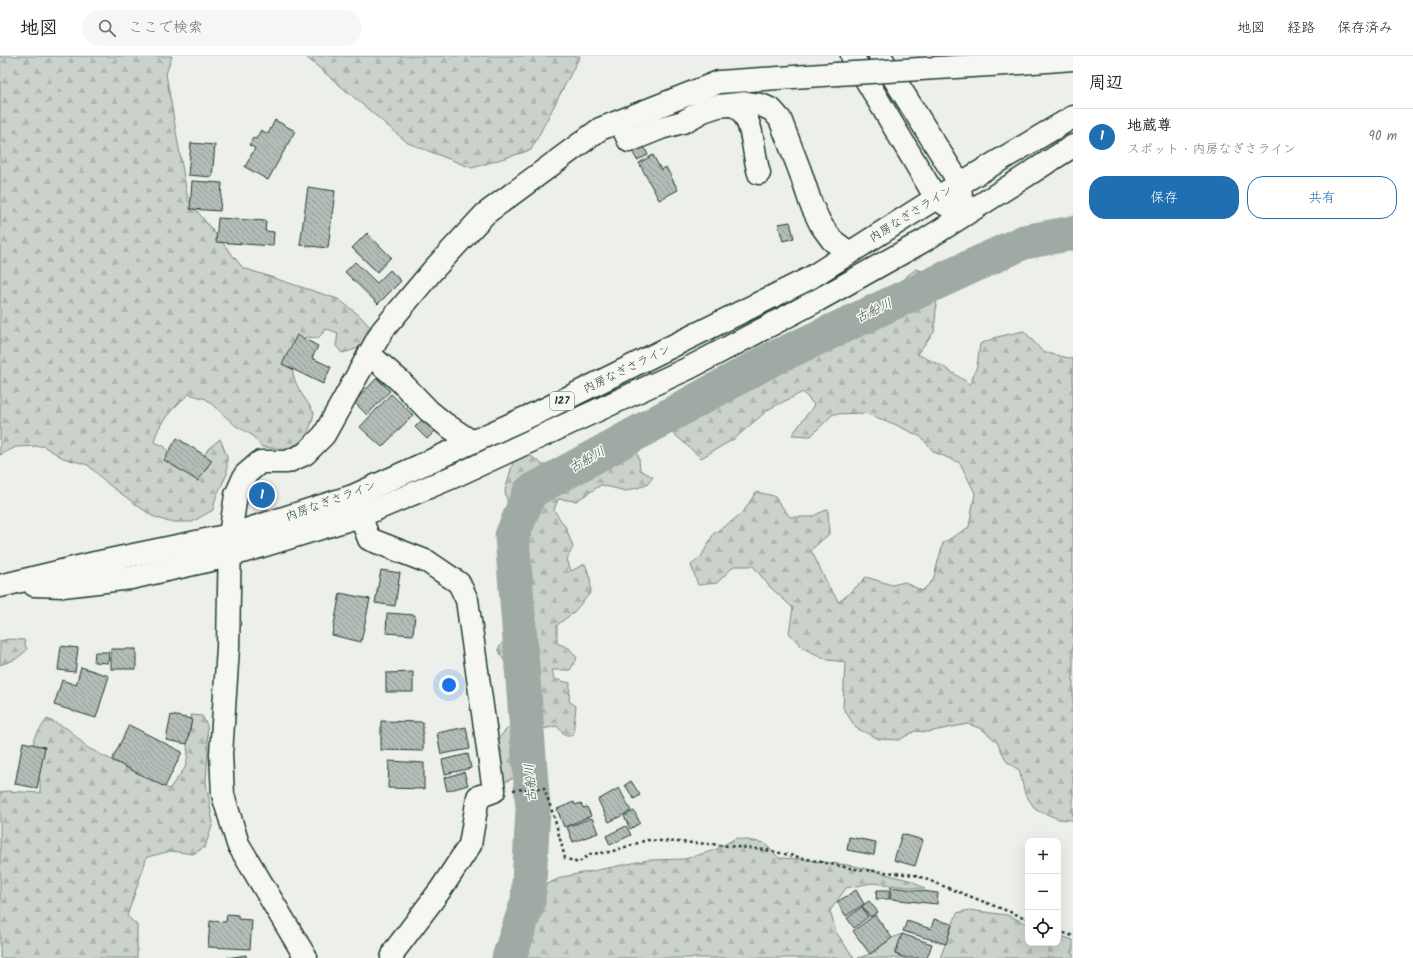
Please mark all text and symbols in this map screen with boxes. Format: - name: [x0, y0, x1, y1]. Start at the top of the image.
- search box: [82, 10, 362, 46]
- text: 地図: [20, 14, 58, 44]
- text: ここで検索: [128, 16, 203, 40]
- icon: search: [96, 17, 118, 39]
- text: 地図: [1237, 17, 1265, 39]
- text: 経路: [1287, 17, 1315, 39]
- text: 保存済み: [1337, 17, 1393, 39]
- text: 周辺: [1089, 70, 1123, 97]
- text: 地蔵尊: [1127, 114, 1172, 138]
- text: 1: [1100, 126, 1104, 147]
- text: 90 m: [1369, 126, 1397, 147]
- text: スポット · 内房なぎさライン: [1127, 139, 1296, 160]
- button: 保存: [1089, 176, 1239, 219]
- button: 共有: [1247, 176, 1397, 219]
- street label: 内房なぎさライン: [865, 181, 957, 247]
- water label: 古船川: [852, 293, 896, 329]
- street label: 内房なぎさライン: [580, 340, 674, 398]
- road number: 127: [550, 392, 574, 410]
- water label: 古船川: [565, 441, 609, 479]
- street label: 内房なぎさライン: [283, 476, 379, 526]
- pin: 1: [249, 480, 275, 510]
- your location: [439, 675, 459, 695]
- water label: 古船川: [519, 763, 543, 803]
- map controls: [1025, 838, 1061, 946]
- button: +: [1025, 838, 1061, 874]
- button: −: [1025, 874, 1061, 910]
- button: locate: [1025, 910, 1061, 946]

